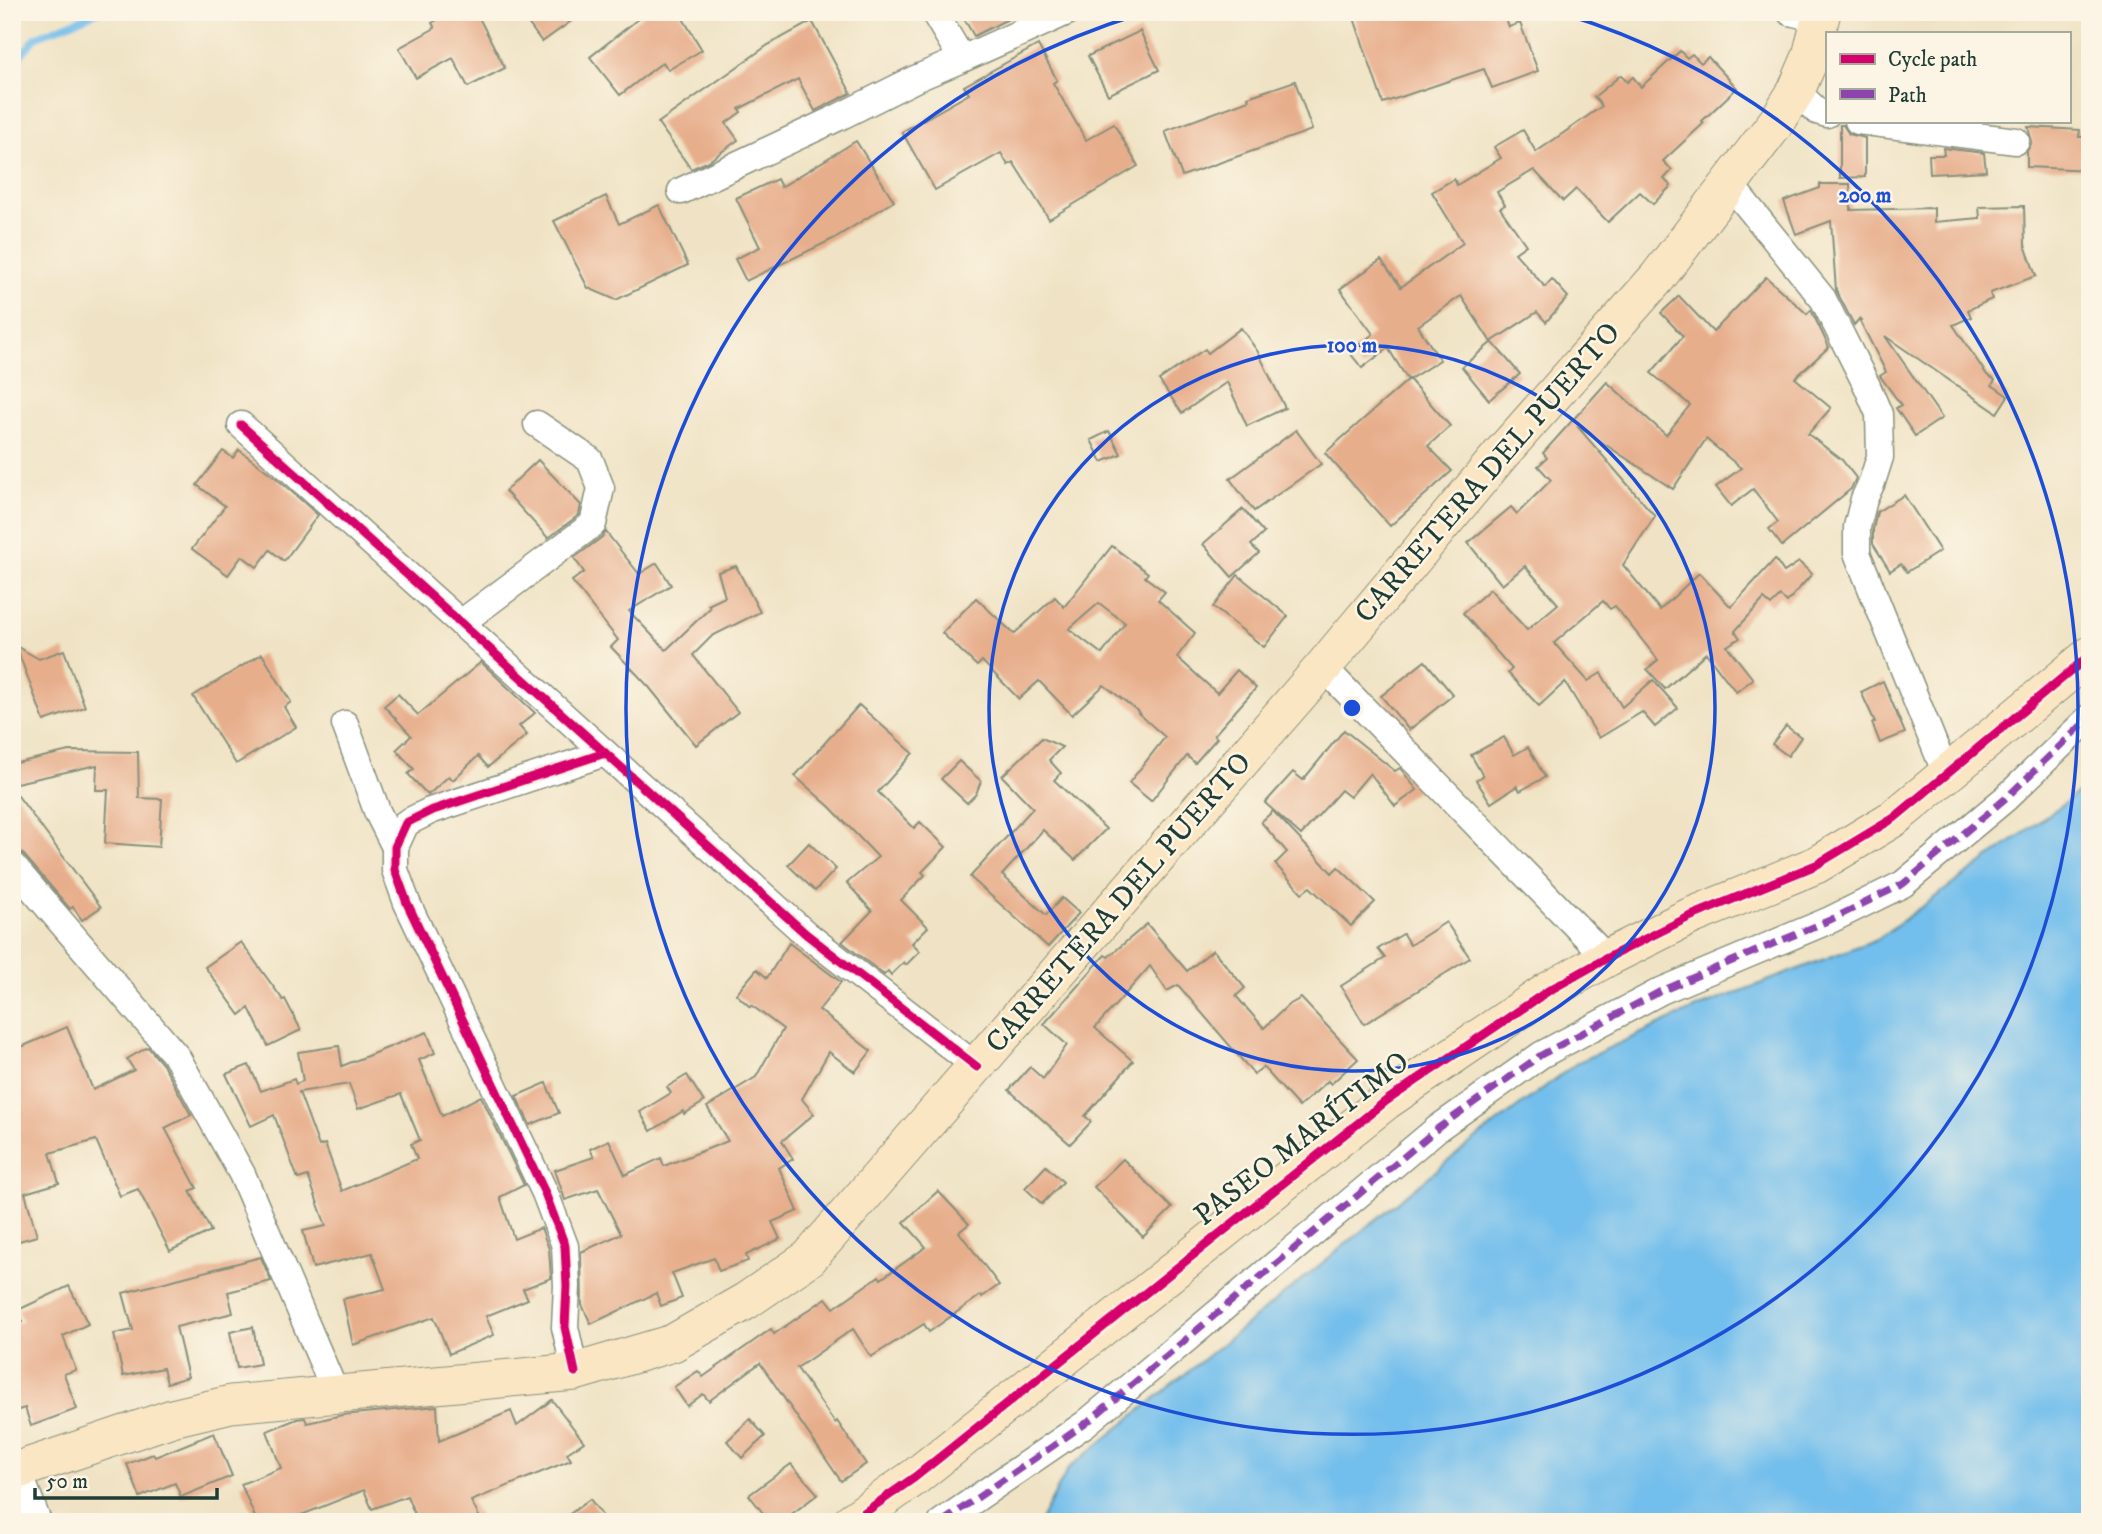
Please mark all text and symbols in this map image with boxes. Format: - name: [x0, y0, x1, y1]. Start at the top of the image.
- legend: [1826, 32, 2070, 122]
- text: Cycle path: [1888, 47, 1977, 73]
- text: Path: [1888, 83, 1927, 109]
- text: 200 m: [1838, 183, 1892, 209]
- street label: CARRETERA DEL PUERTO: [1347, 315, 1629, 631]
- text: 100 m: [1327, 333, 1377, 359]
- centre of rings: [1340, 696, 1364, 720]
- street label: CARRETERA DEL PUERTO: [978, 745, 1260, 1061]
- street label: PASEO MARÍTIMO: [1186, 1042, 1417, 1234]
- scale bar: [35, 1457, 217, 1501]
- text: 50 m: [46, 1469, 88, 1495]

